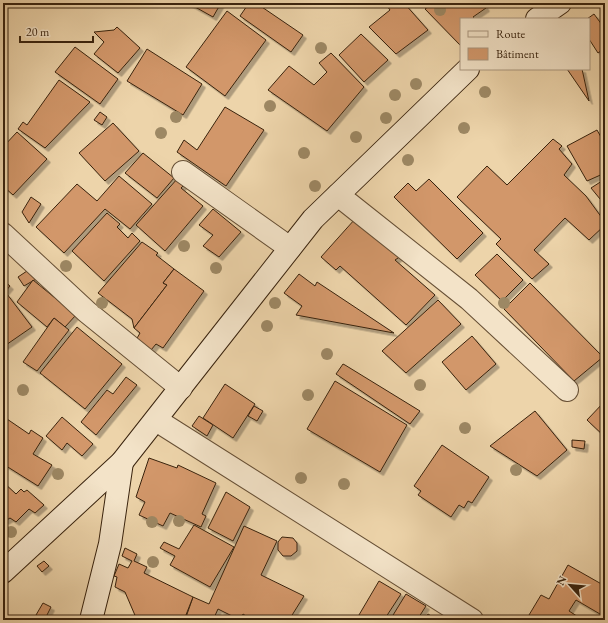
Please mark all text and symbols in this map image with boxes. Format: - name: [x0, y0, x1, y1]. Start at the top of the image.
- scale bar: [20, 18, 93, 44]
- legend: [460, 18, 590, 70]
- text: 20 m: [26, 24, 50, 40]
- text: Route: [496, 26, 526, 42]
- text: Bâtiment: [496, 46, 539, 62]
- north arrow: [550, 565, 590, 605]
- text: N: [553, 573, 569, 588]

